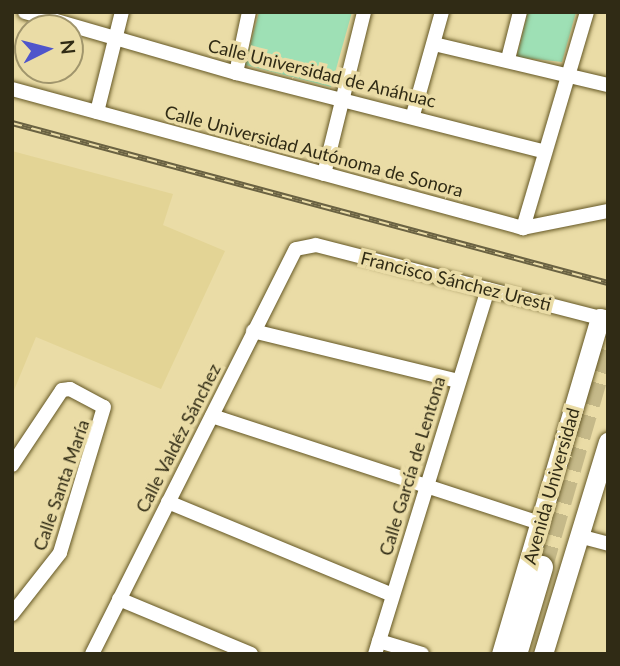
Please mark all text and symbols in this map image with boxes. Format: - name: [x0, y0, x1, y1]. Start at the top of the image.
- north arrow: [14, 14, 84, 84]
- street label: Calle Universidad de Anáhuac: [206, 34, 438, 112]
- text: N: [56, 38, 81, 55]
- street label: Calle Universidad Autónoma de Sonora: [162, 101, 466, 201]
- street label: Francisco Sánchez Uresti: [358, 247, 554, 315]
- street label: Calle Valdéz Sánchez: [131, 360, 225, 516]
- street label: Calle García de Lentona: [374, 374, 450, 558]
- street label: Avenida Universidad: [518, 405, 584, 567]
- street label: Calle Santa María: [28, 417, 94, 553]

